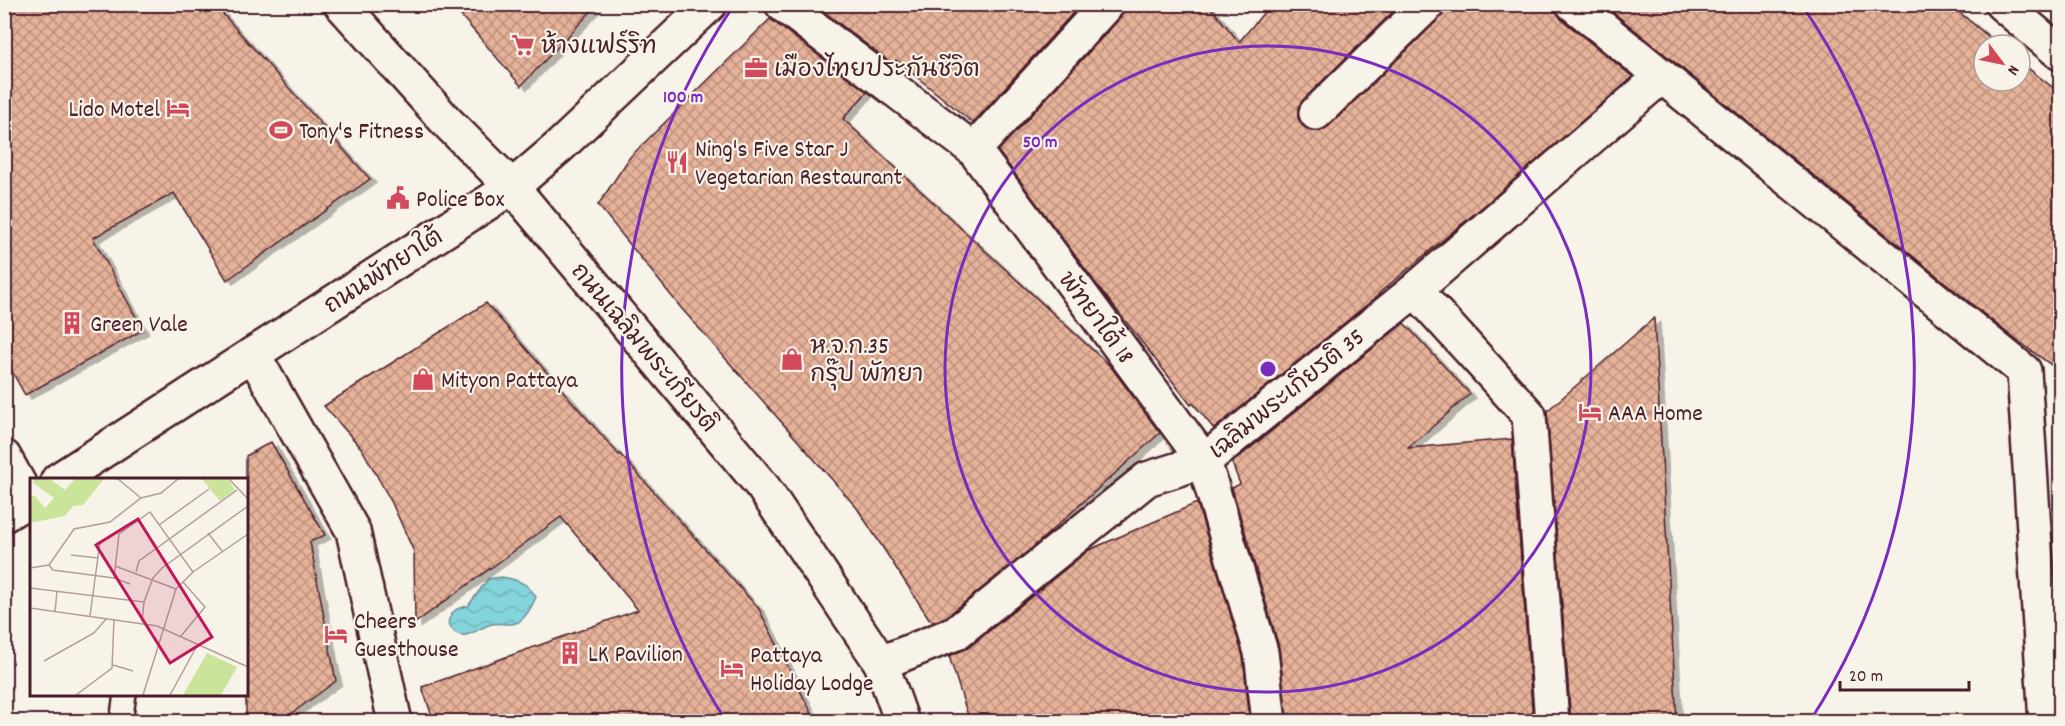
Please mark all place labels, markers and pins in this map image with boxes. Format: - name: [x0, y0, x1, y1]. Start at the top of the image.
- place label: ห้างแฟร์ริท: [541, 29, 657, 65]
- supermarket icon: ห้างแฟร์ริท: [510, 32, 536, 58]
- place label: เมืองไทยประกันชีวิต: [774, 52, 980, 88]
- office icon: เมืองไทยประกันชีวิต: [743, 55, 769, 81]
- place label: Lido Motel: [68, 94, 160, 128]
- hotel icon: Lido Motel: [165, 95, 191, 121]
- place label: Tony's Fitness: [299, 116, 424, 150]
- sports icon: Tony's Fitness: [268, 117, 294, 143]
- place label: Ning's Five Star J Vegetarian Restaurant: [695, 134, 902, 196]
- restaurant icon: Ning's Five Star J Vegetarian Restaurant: [664, 149, 690, 175]
- place label: Police Box: [416, 184, 504, 218]
- public building icon: Police Box: [385, 185, 411, 211]
- place label: Green Vale: [90, 309, 188, 343]
- building icon: Green Vale: [59, 310, 85, 336]
- place label: ห.จ.ก.35 กรุ๊ป พัทยา: [810, 331, 923, 393]
- shop icon: ห.จ.ก.35 กรุ๊ป พัทยา: [779, 346, 805, 372]
- centre of rings: [1258, 359, 1278, 379]
- place label: Mityon Pattaya: [441, 365, 578, 399]
- shop icon: Mityon Pattaya: [410, 366, 436, 392]
- place label: AAA Home: [1608, 398, 1703, 432]
- hotel icon: AAA Home: [1577, 399, 1603, 425]
- place label: Cheers Guesthouse: [354, 606, 459, 668]
- hotel icon: Cheers Guesthouse: [323, 621, 349, 647]
- place label: LK Pavilion: [588, 639, 683, 673]
- building icon: LK Pavilion: [557, 640, 583, 666]
- place label: Pattaya Holiday Lodge: [750, 640, 874, 702]
- hotel icon: Pattaya Holiday Lodge: [719, 655, 745, 681]

